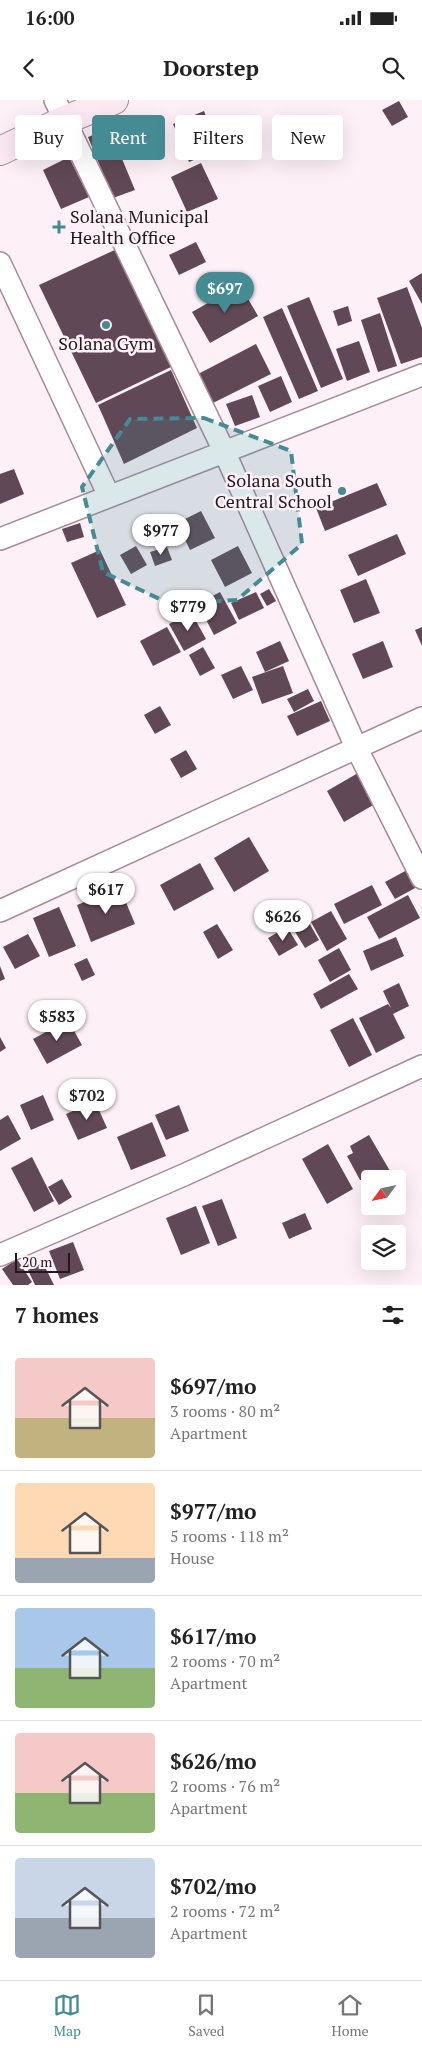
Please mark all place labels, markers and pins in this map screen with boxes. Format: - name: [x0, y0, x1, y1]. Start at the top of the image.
- place label: Solana Municipal Health Office: [70, 204, 209, 249]
- marker: Solana Municipal Health Office: [52, 220, 66, 234]
- pin: $697: [195, 272, 255, 314]
- marker: Solana Gym: [100, 319, 112, 331]
- place label: Solana Gym: [58, 331, 154, 355]
- place label: Solana South Central School: [215, 468, 332, 513]
- marker: Solana South Central School: [336, 485, 348, 497]
- pin: $977: [131, 514, 191, 556]
- pin: $779: [158, 590, 218, 632]
- pin: $617: [76, 872, 136, 915]
- pin: $626: [253, 900, 313, 942]
- pin: $583: [27, 1000, 87, 1042]
- pin: $702: [57, 1078, 117, 1121]

